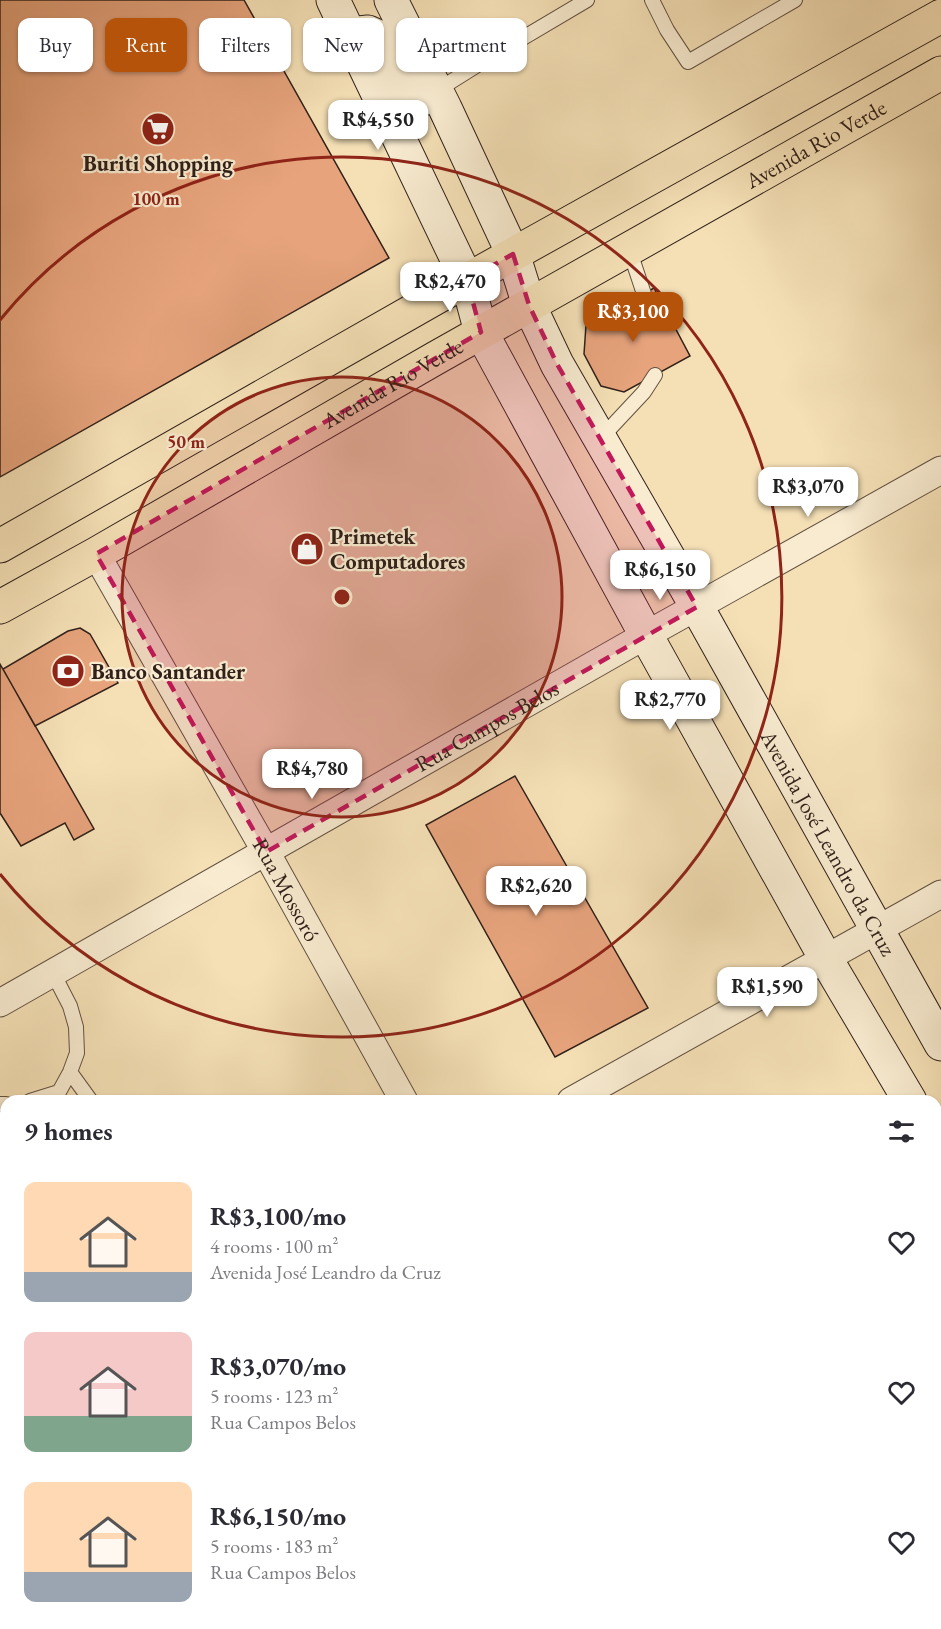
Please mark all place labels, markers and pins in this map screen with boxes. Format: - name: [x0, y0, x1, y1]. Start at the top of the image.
- pin: R$4,550: [323, 100, 433, 151]
- supermarket icon: Buriti Shopping: [140, 111, 176, 147]
- place label: Buriti Shopping: [83, 149, 234, 178]
- pin: R$2,470: [395, 262, 505, 313]
- pin: R$3,100: [578, 292, 688, 343]
- pin: R$3,070: [753, 467, 863, 518]
- place label: Primetek Computadores: [330, 522, 465, 576]
- shop icon: Primetek Computadores: [289, 531, 325, 567]
- pin: R$6,150: [605, 550, 715, 601]
- centre of rings: [332, 587, 352, 607]
- bank icon: Banco Santander: [50, 653, 86, 689]
- place label: Banco Santander: [91, 657, 246, 686]
- pin: R$2,770: [615, 680, 725, 731]
- pin: R$4,780: [257, 749, 367, 800]
- pin: R$2,620: [481, 866, 591, 917]
- pin: R$1,590: [712, 967, 822, 1018]

